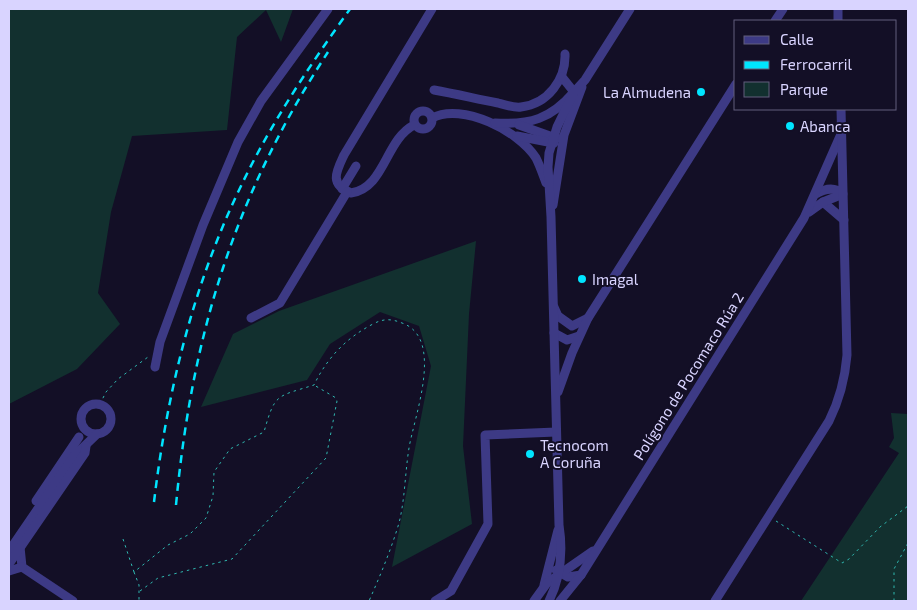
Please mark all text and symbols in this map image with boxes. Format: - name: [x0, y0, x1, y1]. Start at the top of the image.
- legend: [734, 20, 897, 110]
- text: Calle: [780, 30, 814, 48]
- text: Ferrocarril: [780, 55, 853, 73]
- text: Parque: [780, 80, 828, 98]
- place label: La Almudena: [603, 83, 691, 101]
- marker: La Almudena: [695, 86, 707, 98]
- place label: Abanca: [800, 117, 850, 135]
- marker: Abanca: [784, 120, 796, 132]
- place label: Imagal: [592, 270, 639, 288]
- marker: Imagal: [576, 273, 588, 285]
- street label: Polígono de Pocomaco Rúa 2: [629, 289, 747, 463]
- place label: Tecnocom A Coruña: [540, 436, 609, 471]
- marker: Tecnocom A Coruña: [524, 448, 536, 460]

